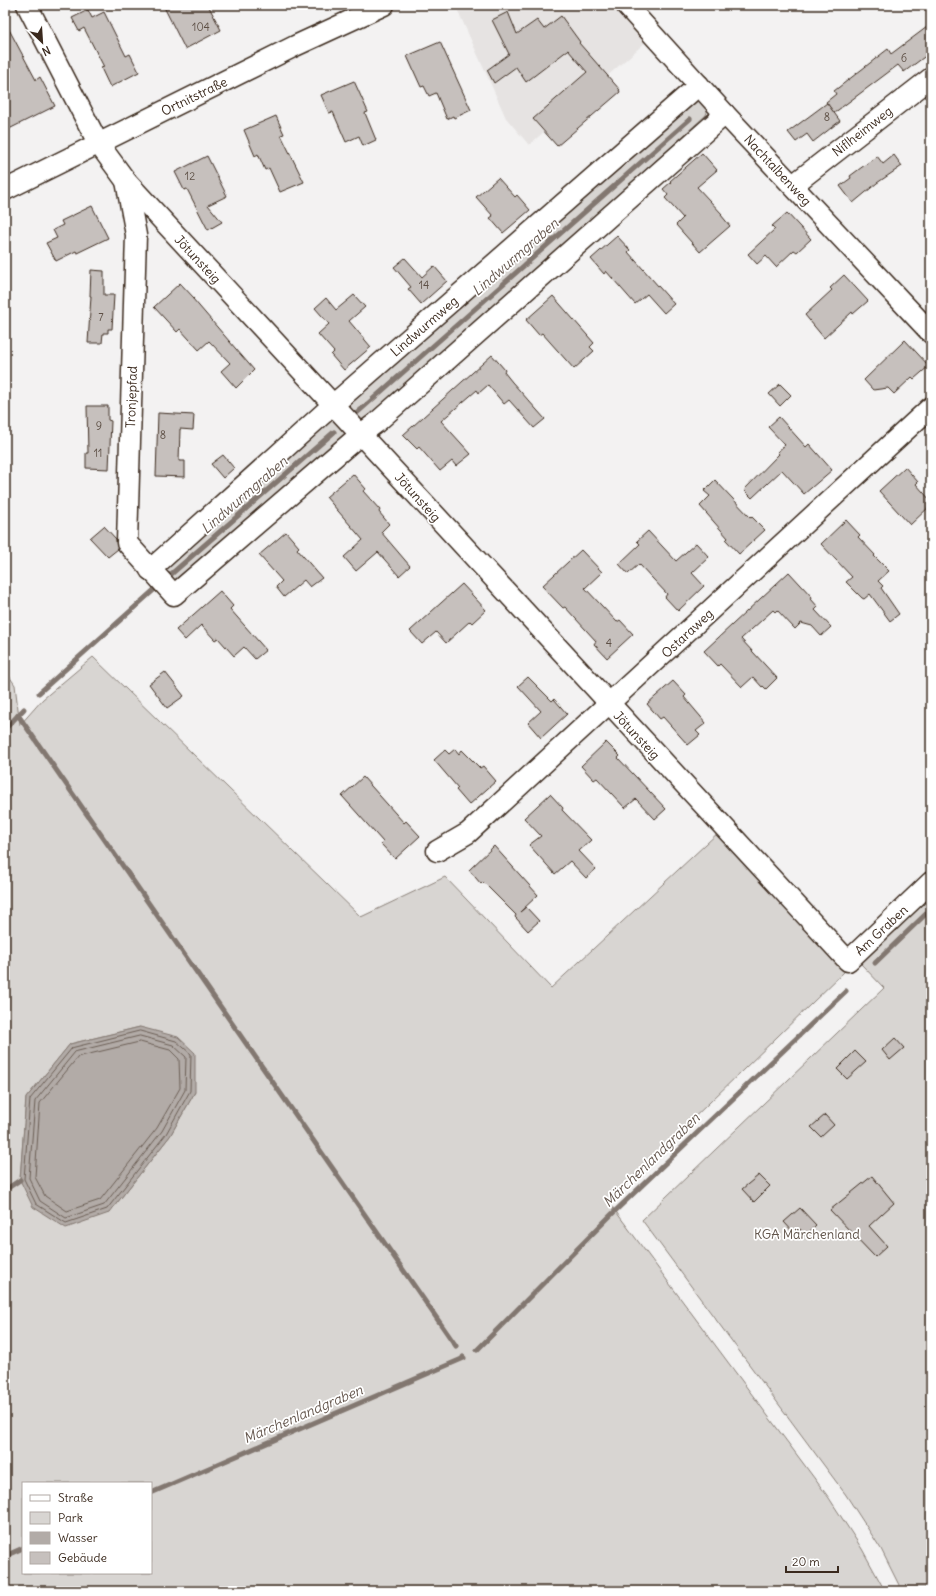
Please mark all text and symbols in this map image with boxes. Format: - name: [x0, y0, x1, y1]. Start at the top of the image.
- house number: 104: [192, 20, 210, 34]
- north arrow: [22, 22, 62, 62]
- text: N: [40, 43, 53, 59]
- house number: 6: [901, 51, 907, 65]
- street label: Ortnitstraße: [158, 73, 230, 120]
- street label: Niflheimweg: [829, 102, 896, 160]
- house number: 8: [824, 110, 830, 124]
- street label: Nachtalbenweg: [740, 131, 815, 209]
- house number: 12: [185, 169, 195, 183]
- water label: Lindwurmgraben: [468, 214, 563, 300]
- street label: Jötunsteig: [171, 231, 225, 287]
- house number: 14: [419, 278, 429, 292]
- street label: Lindwurmweg: [387, 292, 462, 360]
- house number: 7: [98, 310, 104, 324]
- street label: Tronjepfad: [122, 365, 141, 428]
- house number: 9: [96, 419, 102, 433]
- house number: 8: [160, 428, 166, 442]
- house number: 11: [94, 446, 102, 460]
- water label: Lindwurmgraben: [197, 452, 292, 538]
- street label: Jötunsteig: [391, 469, 444, 526]
- street label: Ostaraweg: [658, 605, 717, 662]
- house number: 4: [606, 636, 612, 650]
- street label: Jötunsteig: [610, 707, 664, 763]
- street label: Am Graben: [851, 901, 912, 959]
- water label: Märchenlandgraben: [599, 1108, 704, 1211]
- park label: KGA Märchenland: [754, 1226, 860, 1243]
- water label: Märchenlandgraben: [241, 1380, 366, 1447]
- legend: [22, 1482, 152, 1574]
- text: Straße: [58, 1490, 93, 1505]
- text: Park: [58, 1510, 83, 1525]
- text: Wasser: [58, 1530, 98, 1545]
- scale bar: [786, 1548, 838, 1574]
- text: Gebäude: [58, 1550, 107, 1565]
- text: 20 m: [792, 1554, 820, 1569]

